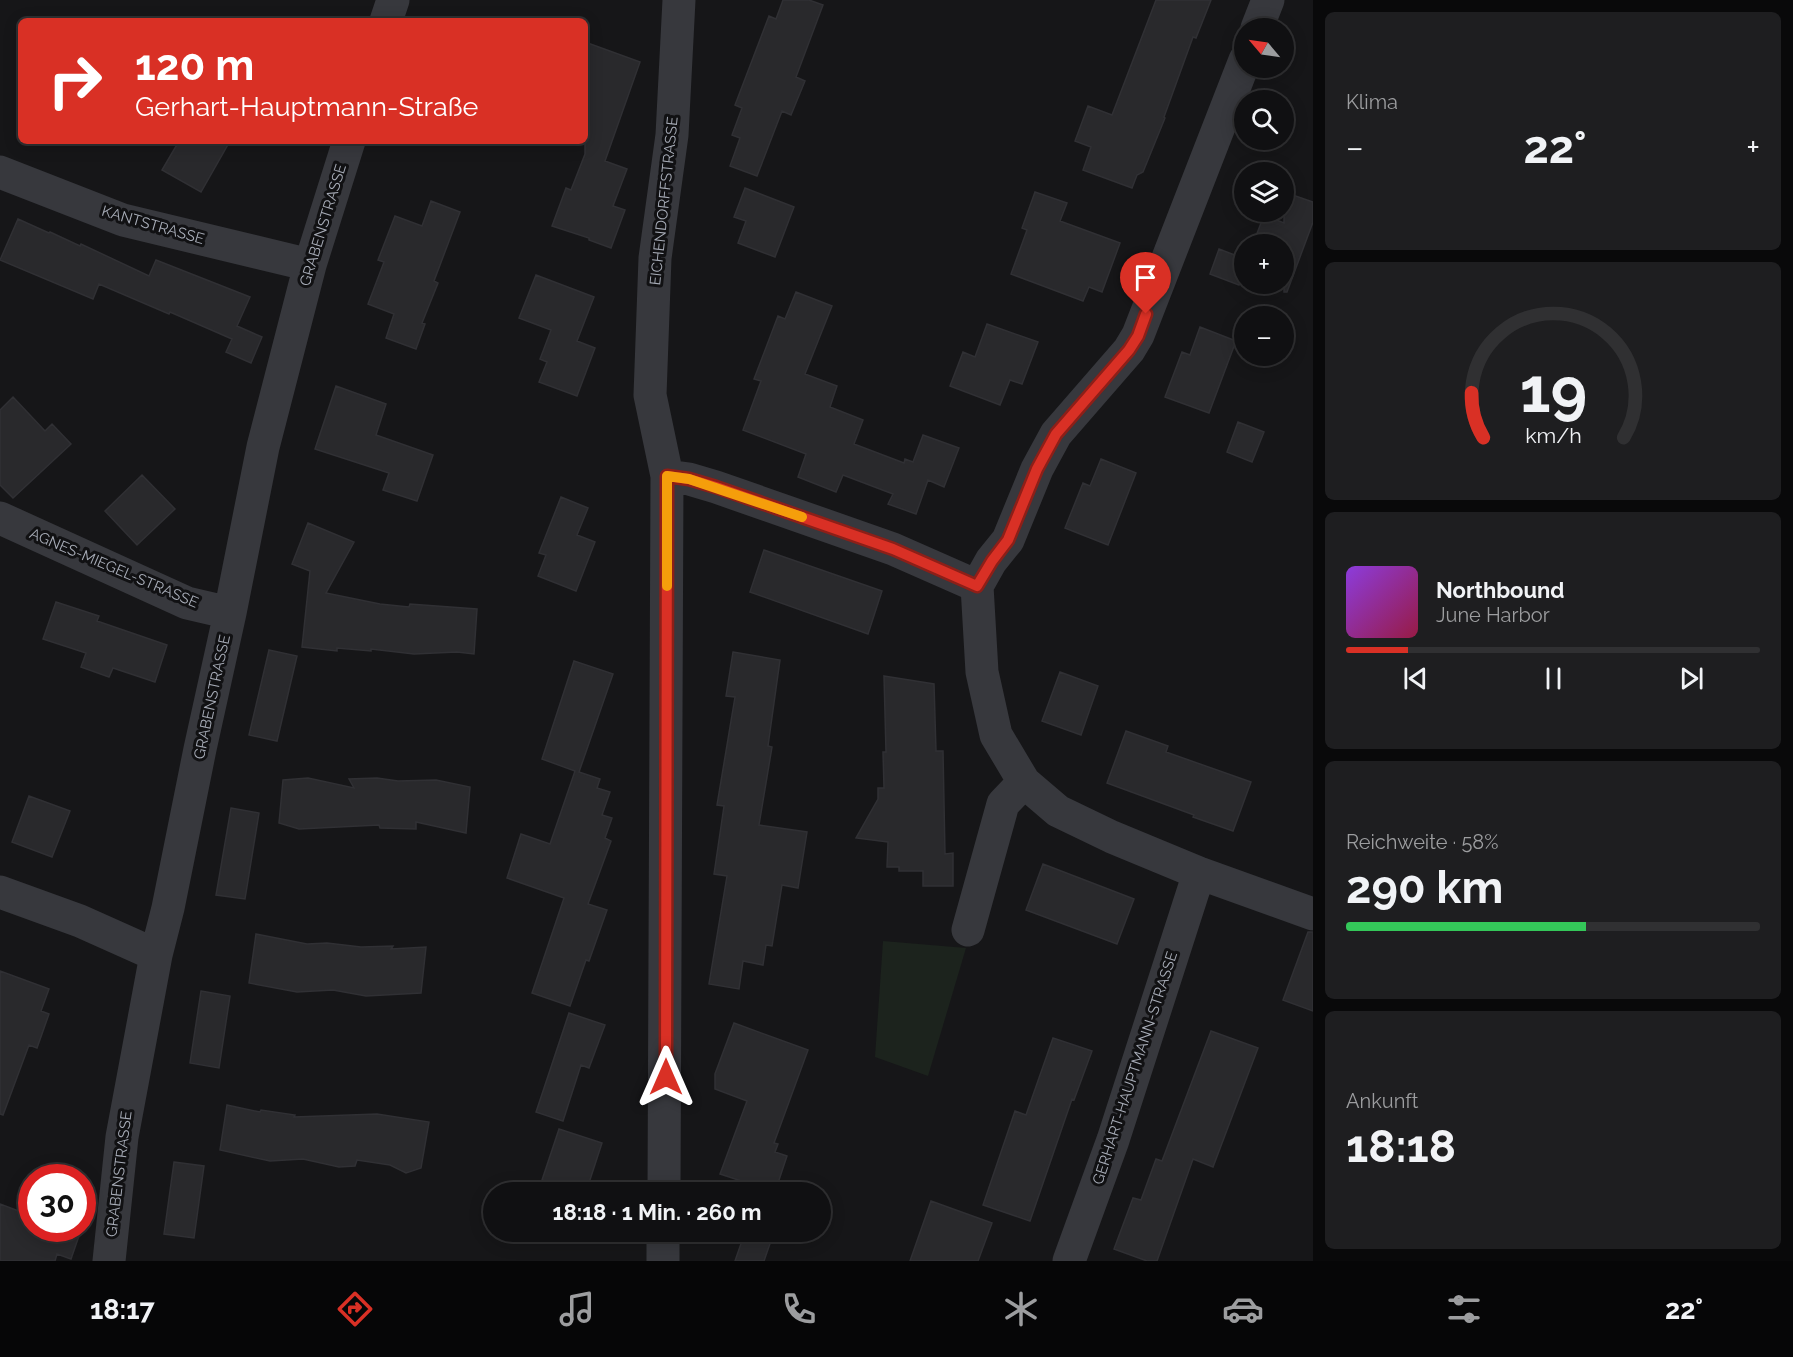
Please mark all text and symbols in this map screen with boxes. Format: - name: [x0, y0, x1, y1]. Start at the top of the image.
- north arrow: [1234, 18, 1294, 78]
- map controls: [1234, 18, 1294, 366]
- text: 120 m: [135, 41, 254, 90]
- icon: right: [36, 42, 114, 120]
- button: search: [1234, 90, 1294, 150]
- text: Klima: [1346, 90, 1398, 114]
- text: Gerhart-Hauptmann-Straße: [135, 91, 478, 122]
- street label: EICHENDORFFSTRASSE: [646, 116, 682, 286]
- text: 22°: [1523, 121, 1587, 174]
- text: −: [1346, 128, 1364, 167]
- text: +: [1746, 128, 1760, 167]
- street label: GRABENSTRASSE: [296, 162, 350, 288]
- button: layers: [1234, 162, 1294, 222]
- street label: KANTSTRASSE: [100, 202, 206, 248]
- button: +: [1234, 234, 1294, 294]
- pin: [1120, 252, 1171, 314]
- icon: arrive: [1129, 261, 1162, 294]
- button: −: [1234, 306, 1294, 366]
- text: 19: [1519, 353, 1587, 427]
- text: km/h: [1525, 423, 1581, 448]
- street label: AGNES-MIEGEL-STRASSE: [27, 524, 201, 612]
- text: Northbound: [1436, 577, 1565, 603]
- text: June Harbor: [1436, 603, 1550, 627]
- street label: GRABENSTRASSE: [190, 633, 234, 761]
- icon: previous: [1399, 662, 1432, 695]
- icon: pause: [1537, 662, 1570, 695]
- icon: next: [1675, 662, 1708, 695]
- text: Reichweite · 58%: [1346, 830, 1499, 854]
- text: 290 km: [1346, 861, 1503, 914]
- street label: GERHART-HAUPTMANN-STRASSE: [1089, 949, 1181, 1187]
- position arrow: [634, 1045, 698, 1109]
- text: Ankunft: [1346, 1089, 1419, 1113]
- street label: GRABENSTRASSE: [102, 1110, 136, 1238]
- text: 18:18: [1346, 1120, 1456, 1173]
- speed limit sign: 30: [18, 1164, 96, 1242]
- text: 18:18 · 1 Min. · 260 m: [553, 1199, 761, 1225]
- icon: directions: [334, 1288, 376, 1330]
- icon: music: [556, 1288, 598, 1330]
- icon: phone: [778, 1288, 820, 1330]
- icon: climate: [1000, 1288, 1042, 1330]
- icon: car: [1222, 1288, 1264, 1330]
- icon: filters: [1443, 1288, 1485, 1330]
- text: 18:17: [90, 1294, 155, 1325]
- text: 22°: [1665, 1294, 1703, 1325]

